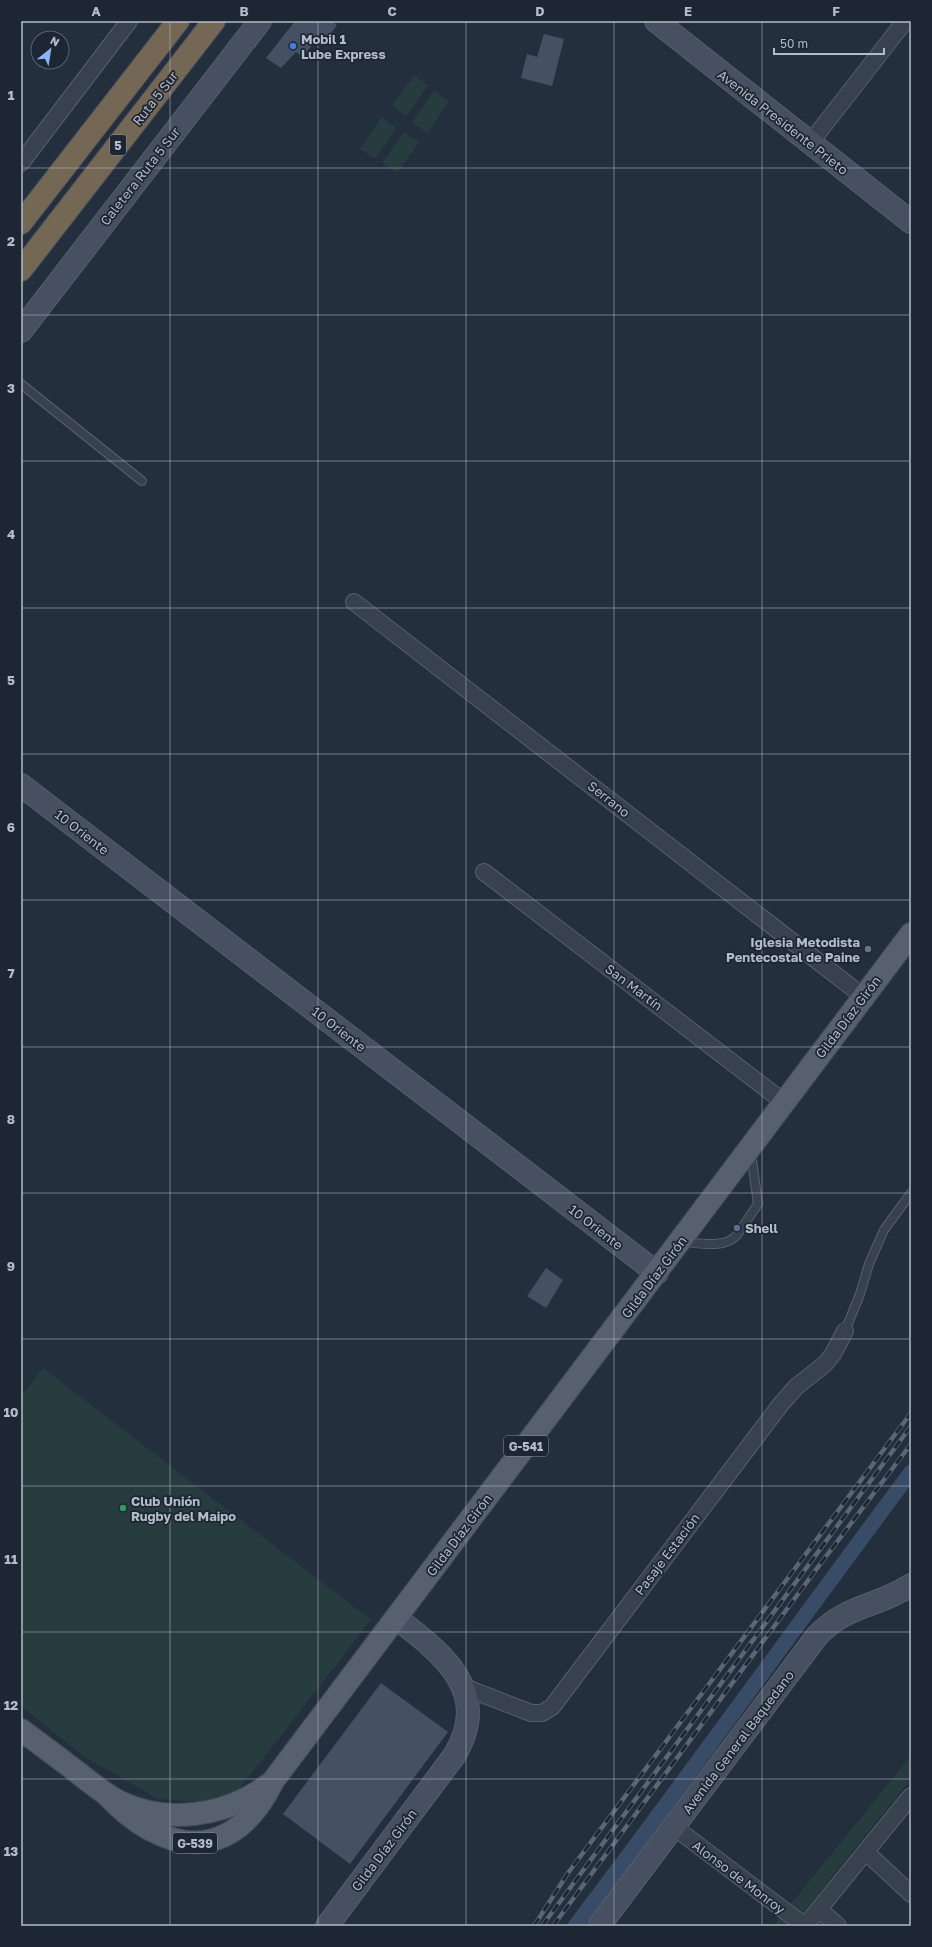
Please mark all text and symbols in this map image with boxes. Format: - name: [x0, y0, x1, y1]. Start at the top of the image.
- text: A: [91, 3, 101, 19]
- text: B: [239, 3, 249, 19]
- text: C: [387, 3, 397, 19]
- text: D: [535, 3, 545, 19]
- text: E: [684, 3, 692, 19]
- text: F: [832, 3, 840, 19]
- north arrow: [30, 30, 70, 70]
- scale bar: [774, 30, 884, 56]
- place label: Mobil 1 Lube Express: [301, 31, 386, 62]
- text: N: [48, 33, 62, 49]
- text: 50 m: [780, 36, 808, 51]
- marker: Mobil 1 Lube Express: [288, 41, 298, 51]
- street label: Avenida Presidente Prieto: [715, 66, 851, 178]
- street label: Ruta 5 Sur: [129, 68, 181, 128]
- text: 1: [8, 87, 15, 103]
- street label: Caletera Ruta 5 Sur: [97, 124, 183, 228]
- road number: 5: [110, 135, 126, 155]
- text: 2: [7, 233, 15, 249]
- text: 3: [7, 380, 15, 396]
- text: 4: [7, 526, 15, 542]
- text: 5: [7, 672, 15, 688]
- street label: Serrano: [585, 778, 633, 821]
- street label: 10 Oriente: [52, 806, 112, 858]
- text: 6: [7, 819, 15, 835]
- place label: Iglesia Metodista Pentecostal de Paine: [726, 934, 860, 965]
- marker: Iglesia Metodista Pentecostal de Paine: [863, 944, 873, 954]
- street label: San Martín: [602, 960, 666, 1014]
- text: 7: [7, 965, 15, 981]
- street label: Gilda Díaz Girón: [812, 973, 884, 1061]
- street label: 10 Oriente: [309, 1003, 369, 1055]
- text: 8: [7, 1111, 15, 1127]
- street label: 10 Oriente: [566, 1201, 626, 1253]
- place label: Shell: [745, 1220, 779, 1236]
- marker: Shell: [732, 1223, 742, 1233]
- street label: Gilda Díaz Girón: [618, 1233, 690, 1321]
- text: 9: [7, 1258, 15, 1274]
- text: 10: [3, 1404, 19, 1420]
- road number: G-541: [504, 1436, 548, 1456]
- street label: Gilda Díaz Girón: [423, 1491, 495, 1579]
- place label: Club Unión Rugby del Maipo: [131, 1493, 236, 1524]
- marker: Club Unión Rugby del Maipo: [118, 1503, 128, 1513]
- street label: Pasaje Estación: [631, 1510, 703, 1598]
- text: 11: [4, 1551, 18, 1567]
- street label: Avenida General Baquedano: [679, 1667, 797, 1817]
- text: 12: [4, 1697, 18, 1713]
- street label: Gilda Díaz Girón: [348, 1806, 420, 1894]
- road number: G-539: [173, 1833, 217, 1853]
- street label: Alonso de Monroy: [690, 1837, 789, 1917]
- text: 13: [4, 1843, 18, 1859]

